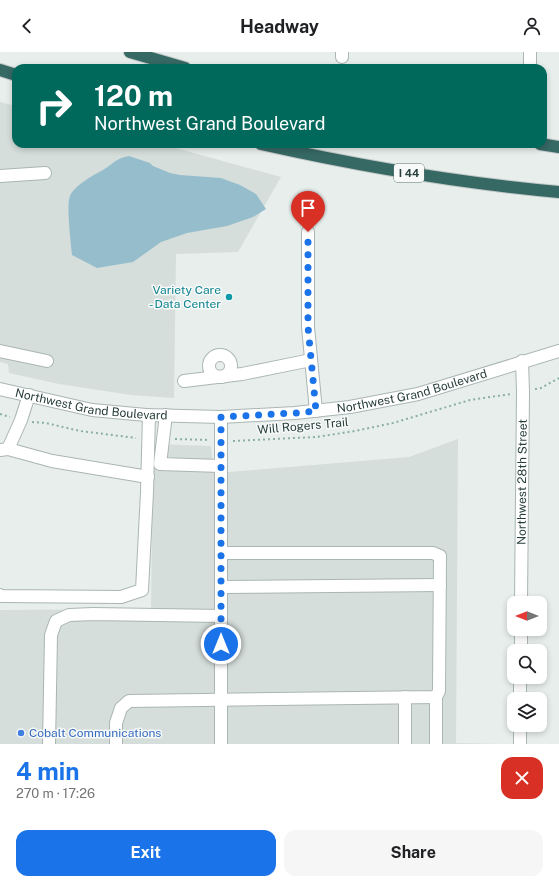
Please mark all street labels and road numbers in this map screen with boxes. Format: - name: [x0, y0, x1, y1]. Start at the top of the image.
- road number: I 44: [394, 164, 424, 182]
- street label: Northwest Grand Boulevard: [336, 366, 489, 415]
- street label: Northwest Grand Boulevard: [14, 386, 168, 423]
- street label: Will Rogers Trail: [257, 415, 349, 437]
- street label: Northwest 28th Street: [515, 419, 530, 545]

